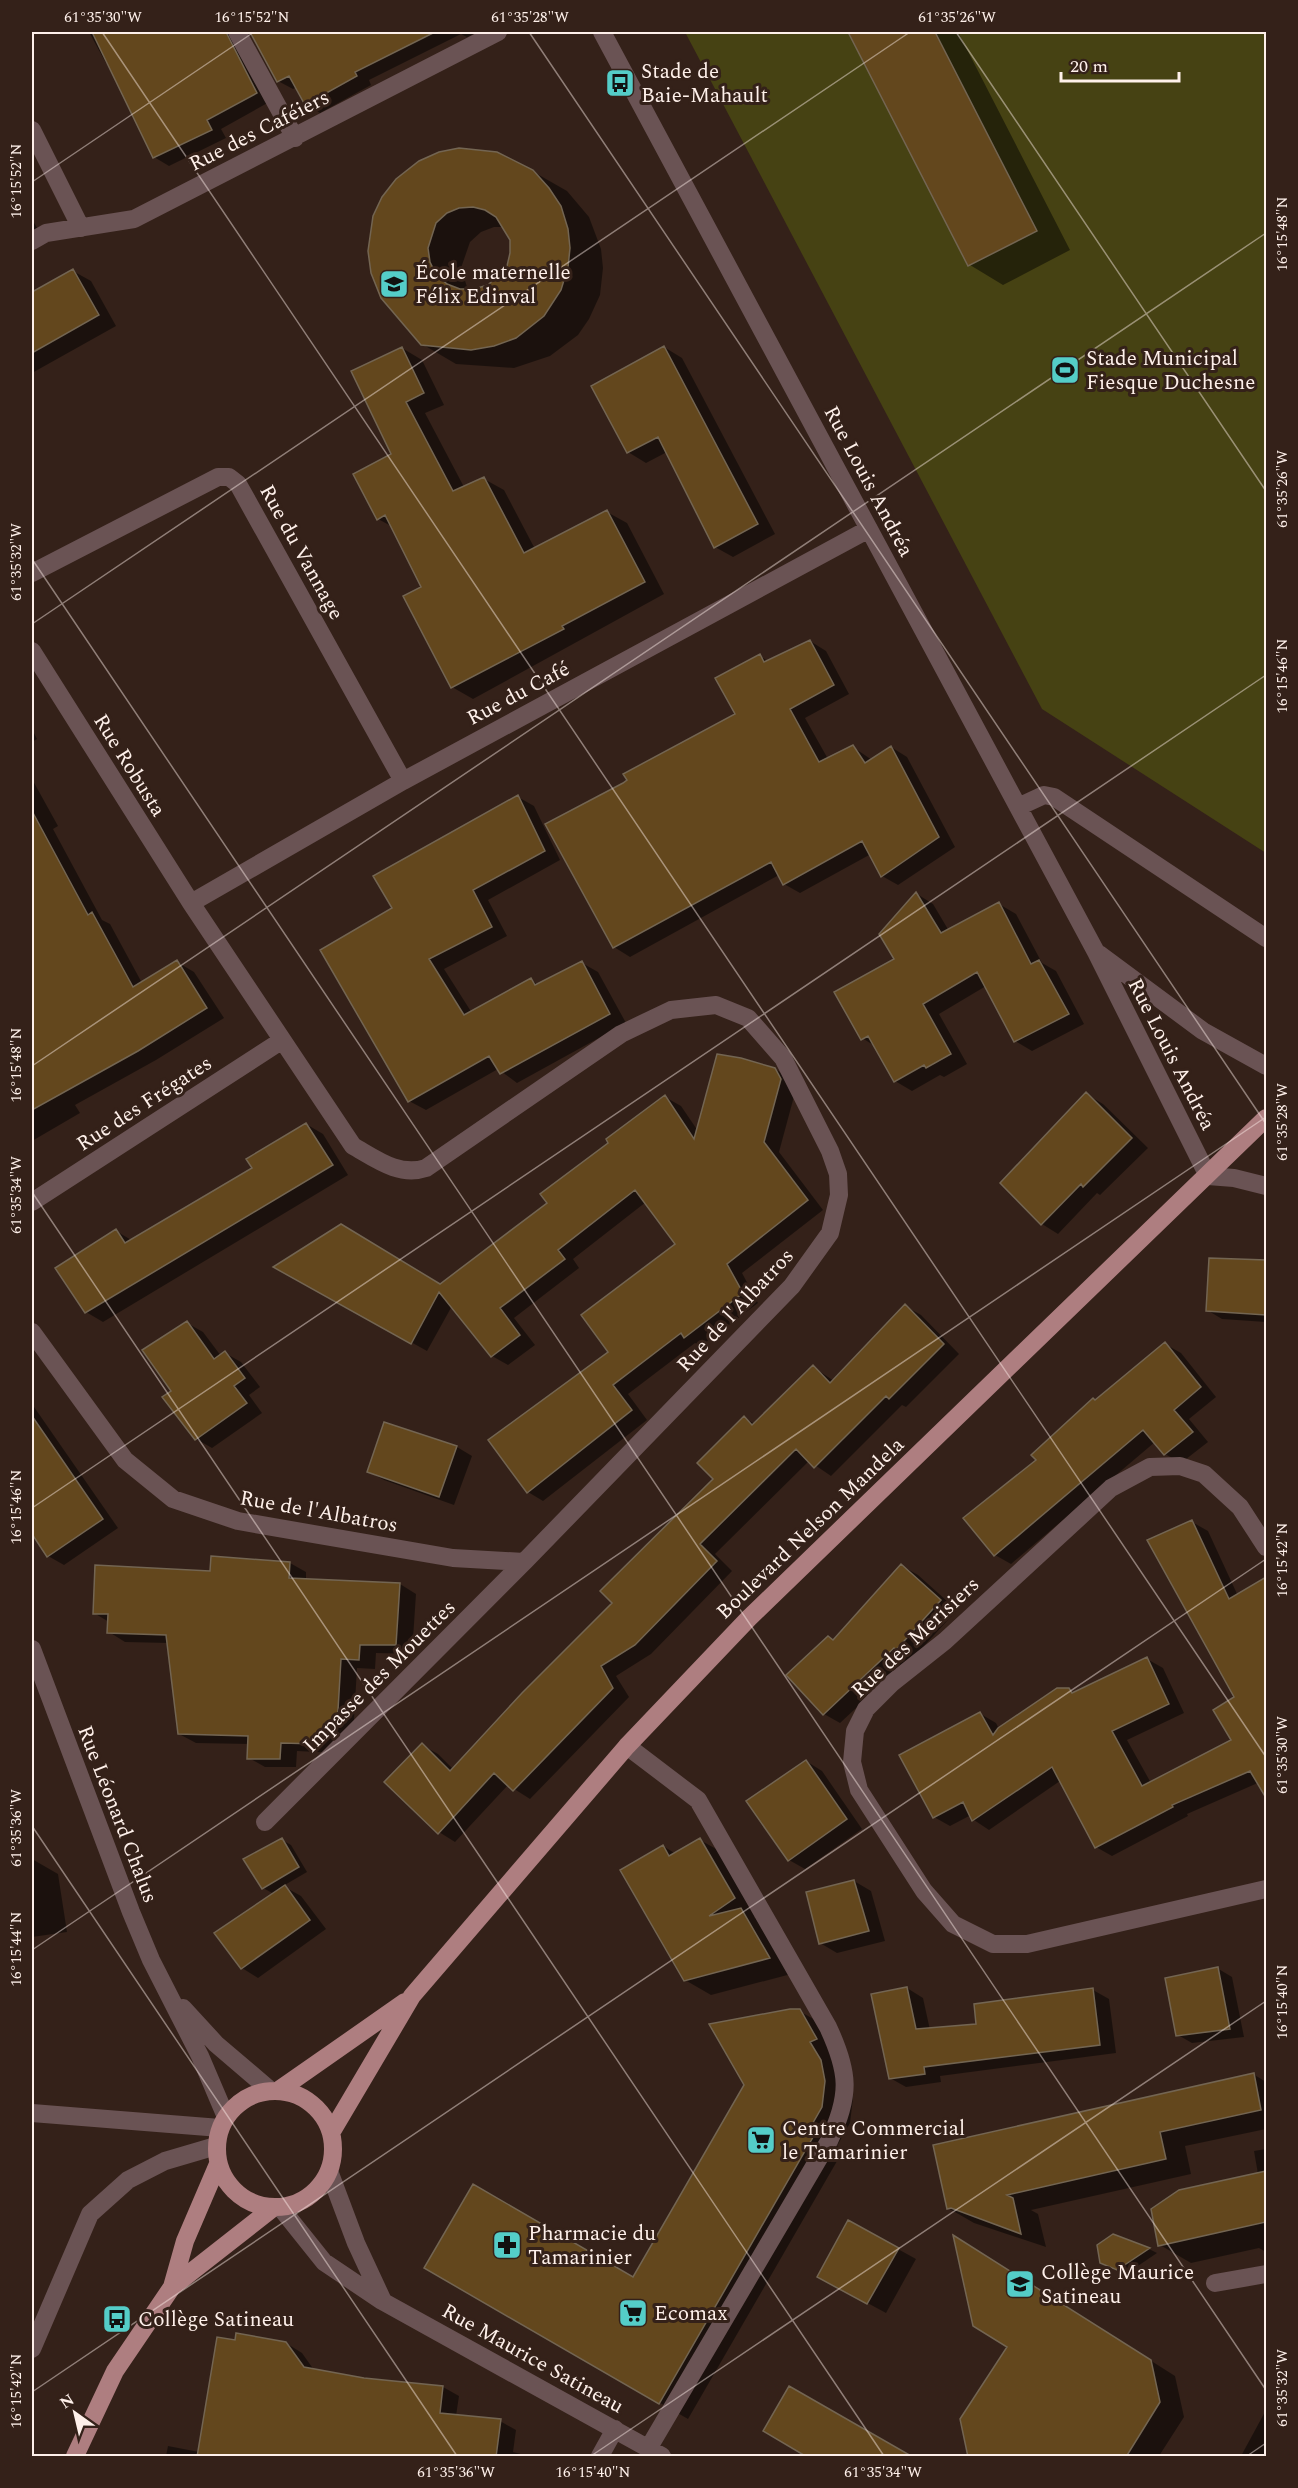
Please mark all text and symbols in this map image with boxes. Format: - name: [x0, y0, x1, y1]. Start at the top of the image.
- text: 61°35'30"W: [64, 6, 142, 29]
- text: 16°15'52"N: [215, 6, 290, 29]
- text: 61°35'28"W: [491, 6, 569, 29]
- text: 61°35'26"W: [918, 6, 996, 29]
- scale bar: [1061, 45, 1180, 83]
- text: 20 m: [1070, 53, 1108, 80]
- place label: Stade de Baie-Mahault: [641, 56, 768, 112]
- bus stop icon: Stade de Baie-Mahault: [604, 67, 636, 99]
- street label: Rue des Caféiers: [184, 82, 335, 180]
- text: 16°15'52"N: [5, 143, 28, 219]
- text: 16°15'48"N: [1271, 196, 1294, 272]
- place label: École maternelle Félix Edinval: [415, 257, 571, 313]
- school or university icon: École maternelle Félix Edinval: [378, 268, 410, 300]
- place label: Stade Municipal Fiesque Duchesne: [1086, 343, 1255, 399]
- sports icon: Stade Municipal Fiesque Duchesne: [1049, 354, 1081, 386]
- street label: Rue Louis Andréa: [815, 400, 922, 563]
- text: 61°35'26"W: [1271, 450, 1294, 528]
- street label: Rue du Vannage: [251, 479, 352, 626]
- text: 61°35'32"W: [5, 523, 28, 601]
- text: 16°15'46"N: [1271, 638, 1294, 714]
- street label: Rue du Café: [461, 653, 576, 734]
- street label: Rue Robusta: [85, 708, 174, 824]
- street label: Rue Louis Andréa: [1119, 973, 1224, 1137]
- text: 16°15'48"N: [5, 1027, 28, 1103]
- street label: Rue des Frégates: [70, 1048, 219, 1160]
- text: 61°35'28"W: [1271, 1083, 1294, 1161]
- text: 61°35'34"W: [5, 1156, 28, 1234]
- street label: Rue de l'Albatros: [670, 1241, 802, 1380]
- street label: Boulevard Nelson Mandela: [709, 1429, 913, 1627]
- text: 16°15'46"N: [5, 1469, 28, 1545]
- street label: Rue de l'Albatros: [237, 1482, 400, 1542]
- text: 16°15'42"N: [1271, 1522, 1294, 1598]
- street label: Rue des Merisiers: [844, 1570, 987, 1706]
- street label: Impasse des Mouettes: [296, 1593, 464, 1761]
- text: 61°35'30"W: [1271, 1716, 1294, 1794]
- street label: Rue Léonard Chalus: [68, 1721, 166, 1908]
- text: 61°35'36"W: [5, 1789, 28, 1867]
- text: 16°15'44"N: [5, 1911, 28, 1987]
- text: 16°15'40"N: [1271, 1964, 1294, 2040]
- place label: Centre Commercial le Tamarinier: [782, 2113, 965, 2169]
- supermarket icon: Centre Commercial le Tamarinier: [745, 2124, 777, 2156]
- place label: Pharmacie du Tamarinier: [528, 2218, 656, 2274]
- pharmacy icon: Pharmacie du Tamarinier: [491, 2229, 523, 2261]
- place label: Collège Maurice Satineau: [1041, 2257, 1194, 2313]
- school or university icon: Collège Maurice Satineau: [1004, 2268, 1036, 2300]
- street label: Rue Maurice Satineau: [436, 2295, 630, 2422]
- supermarket icon: Ecomax: [617, 2297, 649, 2329]
- place label: Ecomax: [654, 2298, 728, 2330]
- bus stop icon: Collège Satineau: [101, 2303, 133, 2335]
- place label: Collège Satineau: [138, 2304, 294, 2336]
- text: 61°35'32"W: [1271, 2349, 1294, 2427]
- text: 16°15'42"N: [5, 2353, 28, 2429]
- north arrow: [45, 2383, 105, 2443]
- text: N: [55, 2388, 79, 2415]
- text: 61°35'36"W: [417, 2461, 495, 2484]
- text: 16°15'40"N: [556, 2461, 631, 2484]
- text: 61°35'34"W: [844, 2461, 922, 2484]

